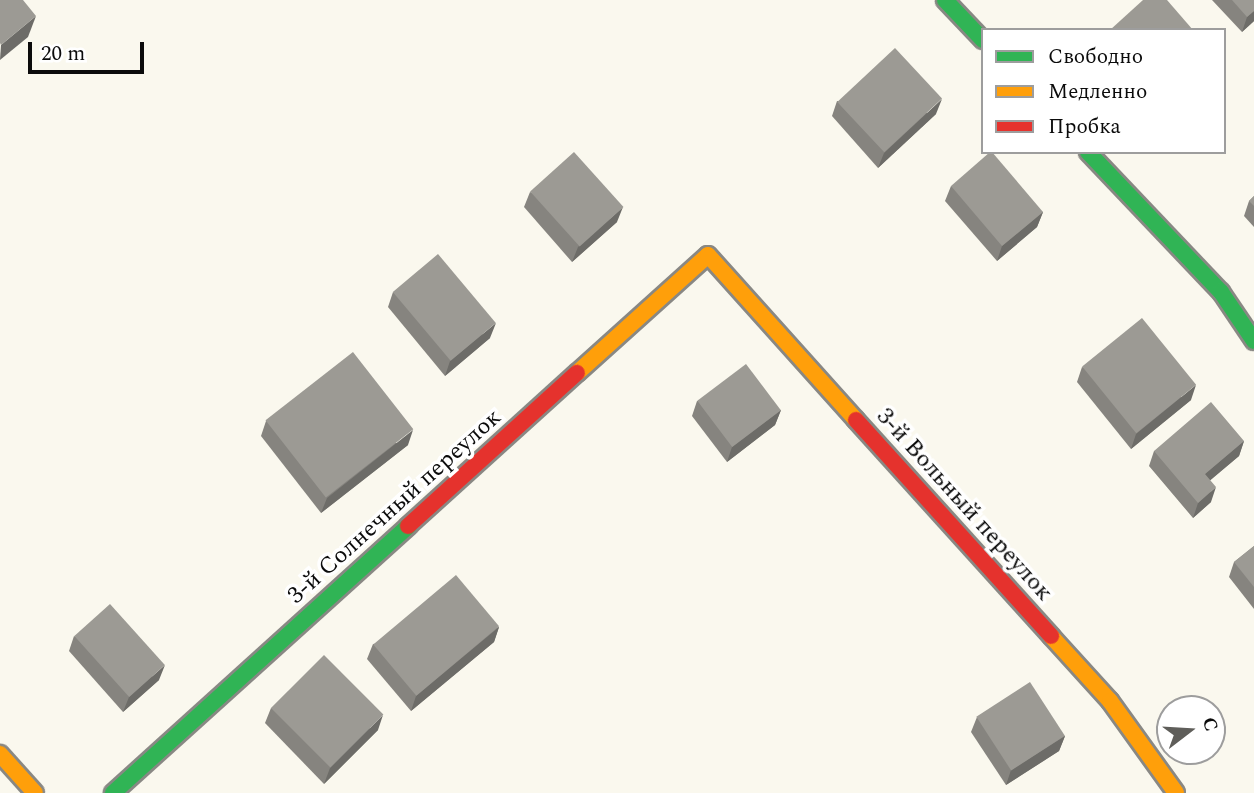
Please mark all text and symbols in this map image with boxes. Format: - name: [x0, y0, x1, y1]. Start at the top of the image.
- scale bar: [32, 28, 147, 72]
- legend: [981, 28, 1226, 154]
- text: 20 m: [41, 38, 85, 70]
- text: Свободно: [1048, 41, 1143, 73]
- text: Медленно: [1048, 76, 1147, 108]
- text: Пробка: [1048, 111, 1121, 143]
- street label: 3-й Солнечный переулок: [282, 403, 508, 611]
- street label: 3-й Вольный переулок: [870, 403, 1058, 607]
- north arrow: [1156, 695, 1226, 765]
- text: С: [1194, 714, 1225, 735]

